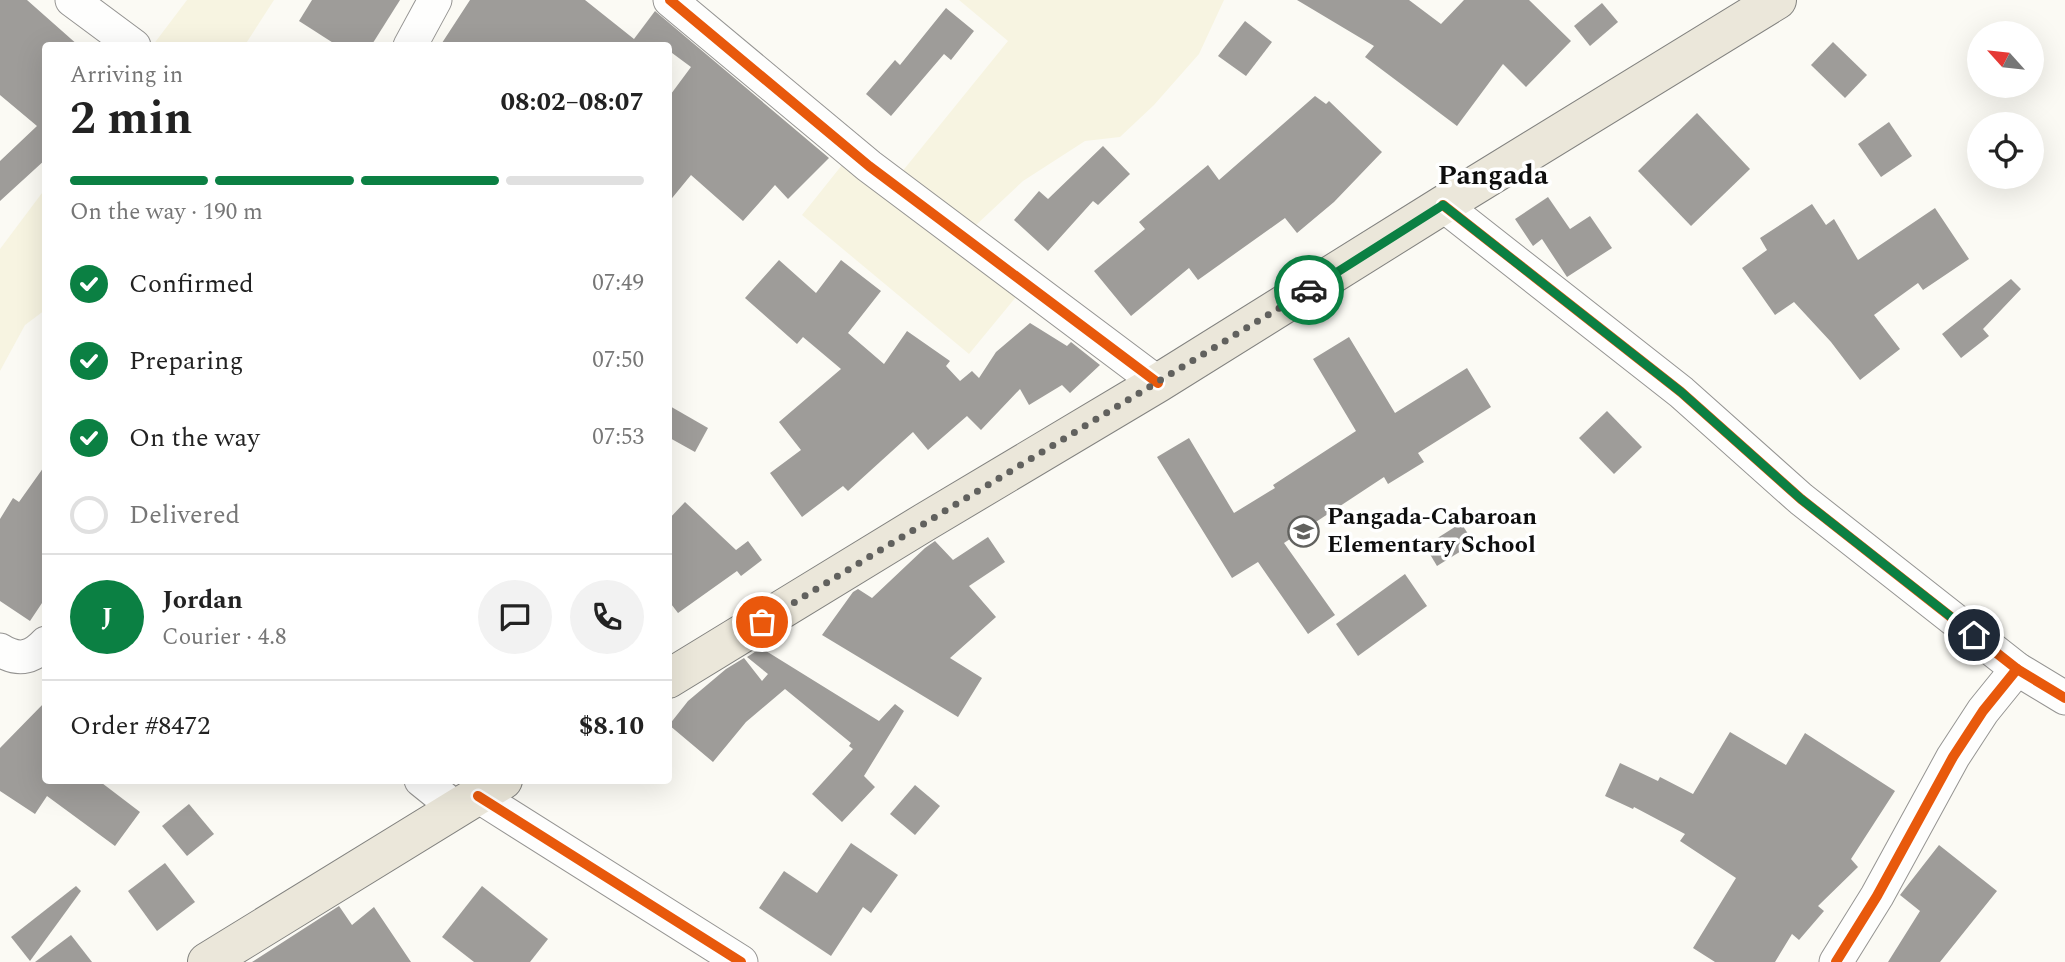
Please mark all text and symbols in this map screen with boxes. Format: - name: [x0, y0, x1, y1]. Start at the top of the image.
- north arrow: [1967, 21, 2044, 98]
- map controls: [1967, 21, 2044, 189]
- text: Arriving in: [70, 58, 183, 93]
- text: 08:02–08:07: [500, 82, 644, 122]
- text: 2 min: [70, 84, 192, 154]
- button: locate: [1967, 112, 2044, 189]
- district label: Pangada: [1438, 154, 1549, 197]
- text: On the way · 190 m: [70, 195, 263, 230]
- courier: [1274, 255, 1344, 325]
- text: Confirmed: [129, 264, 254, 304]
- icon: check: [70, 265, 108, 303]
- text: 07:49: [592, 266, 644, 301]
- icon: car: [1290, 271, 1328, 309]
- text: Preparing: [129, 341, 243, 381]
- icon: check: [70, 342, 108, 380]
- text: 07:50: [592, 343, 644, 378]
- text: On the way: [129, 418, 260, 458]
- icon: check: [70, 419, 108, 457]
- text: 07:53: [592, 420, 644, 455]
- text: Delivered: [129, 495, 240, 535]
- place label: Pangada-Cabaroan Elementary School: [1327, 499, 1537, 563]
- school or university icon: Pangada-Cabaroan Elementary School: [1287, 514, 1321, 548]
- text: Jordan: [162, 580, 243, 620]
- button: chat: [478, 580, 552, 654]
- button: phone: [570, 580, 644, 654]
- pin: [732, 592, 792, 652]
- text: J: [101, 597, 113, 637]
- icon: bag: [743, 603, 781, 641]
- pin: [1944, 605, 2004, 665]
- icon: home: [1955, 616, 1993, 654]
- text: Courier · 4.8: [162, 620, 287, 655]
- text: Order #8472: [70, 706, 210, 746]
- text: $8.10: [579, 706, 644, 746]

